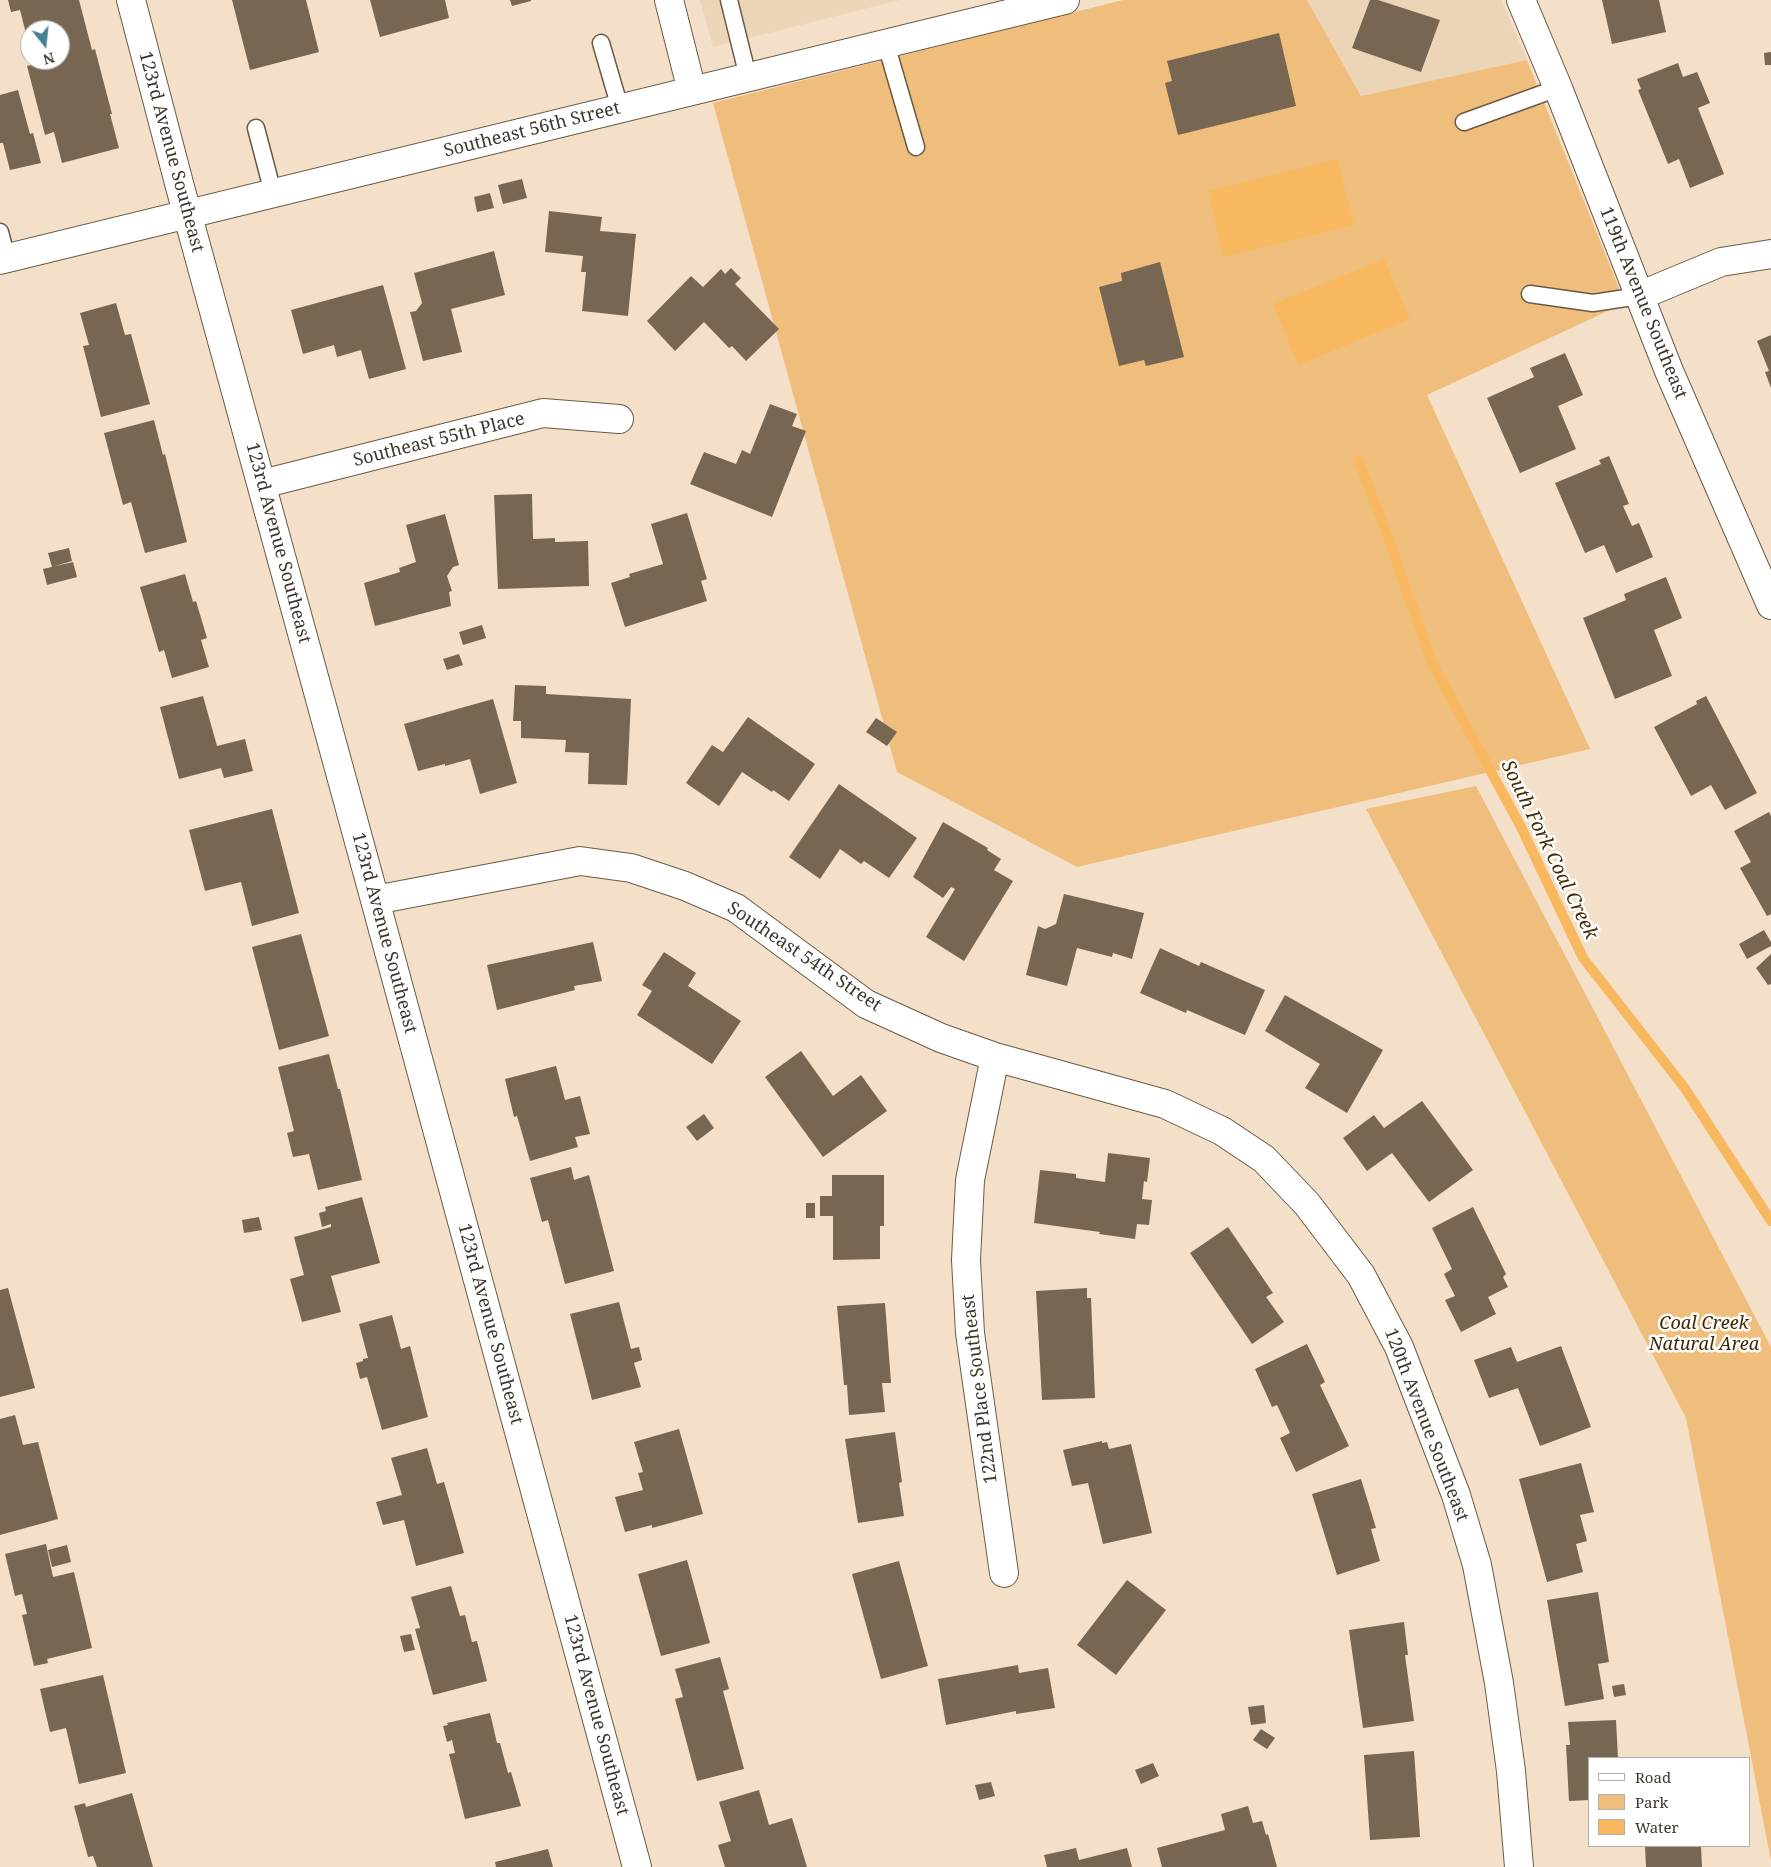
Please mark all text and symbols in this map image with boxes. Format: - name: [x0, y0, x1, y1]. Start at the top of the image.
- north arrow: [20, 20, 70, 70]
- text: N: [41, 48, 57, 70]
- street label: 123rd Avenue Southeast: [134, 49, 208, 255]
- street label: Southeast 56th Street: [442, 98, 622, 162]
- street label: 119th Avenue Southeast: [1595, 204, 1691, 402]
- street label: Southeast 55th Place: [351, 408, 527, 472]
- street label: 123rd Avenue Southeast: [241, 440, 315, 646]
- water label: South Fork Coal Creek: [1496, 757, 1602, 943]
- street label: 123rd Avenue Southeast: [347, 830, 421, 1036]
- street label: Southeast 54th Street: [723, 897, 885, 1017]
- street label: 123rd Avenue Southeast: [453, 1221, 527, 1427]
- street label: 122nd Place Southeast: [958, 1293, 1002, 1485]
- park label: Coal Creek Natural Area: [1649, 1313, 1759, 1356]
- street label: 120th Avenue Southeast: [1379, 1325, 1473, 1525]
- street label: 123rd Avenue Southeast: [559, 1612, 633, 1818]
- legend: [1588, 1757, 1751, 1847]
- text: Road: [1635, 1767, 1671, 1787]
- text: Park: [1635, 1792, 1668, 1812]
- text: Water: [1635, 1817, 1678, 1837]

